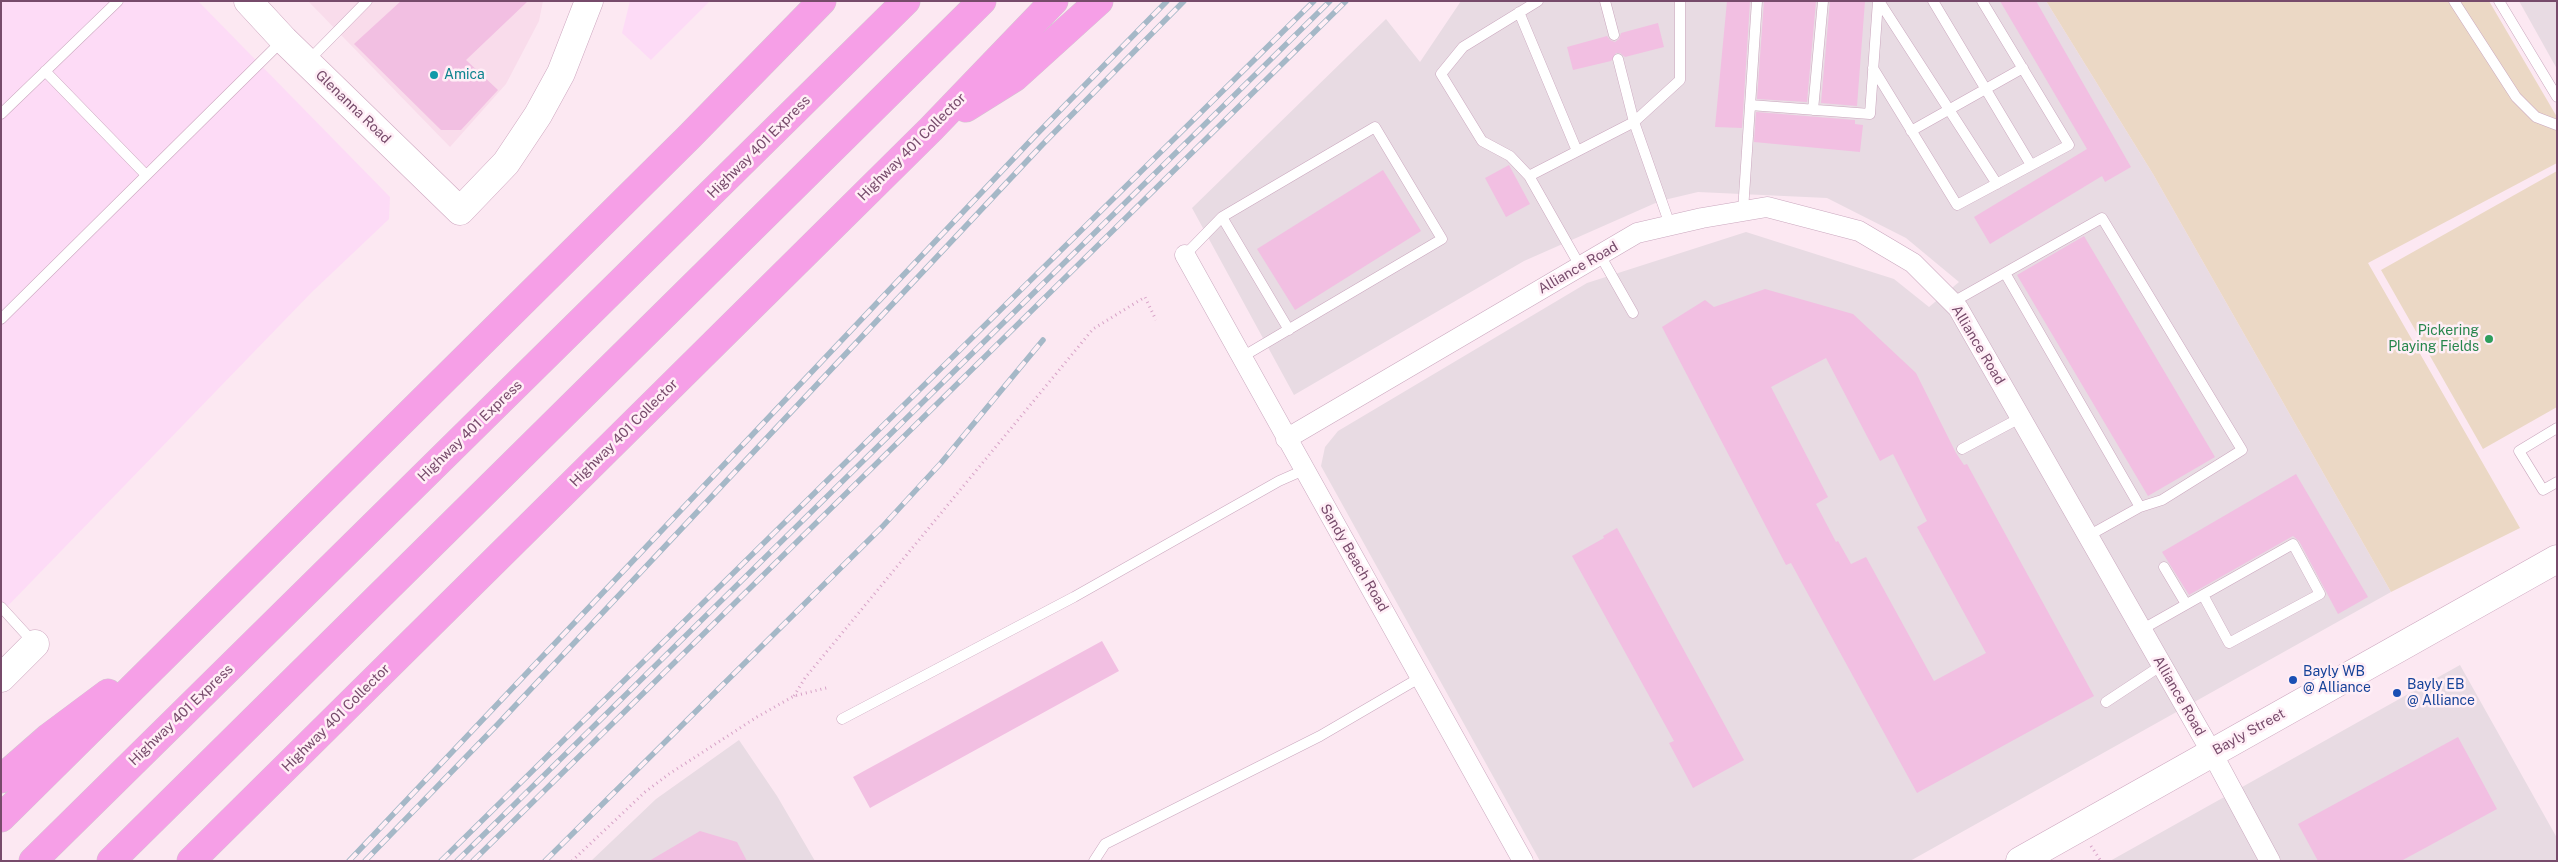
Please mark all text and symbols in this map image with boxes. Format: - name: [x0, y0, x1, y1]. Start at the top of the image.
- street label: Glenanna Road: [312, 67, 394, 147]
- place label: Amica: [444, 67, 485, 83]
- marker: Amica: [428, 69, 440, 81]
- street label: Highway 401 Collector: [855, 90, 969, 204]
- street label: Highway 401 Express: [704, 92, 814, 202]
- street label: Alliance Road: [1535, 238, 1621, 298]
- street label: Alliance Road: [1948, 302, 2008, 388]
- place label: Pickering Playing Fields: [2388, 323, 2479, 356]
- marker: Pickering Playing Fields: [2483, 333, 2495, 345]
- street label: Highway 401 Collector: [567, 376, 681, 490]
- street label: Highway 401 Express: [414, 377, 526, 485]
- street label: Sandy Beach Road: [1316, 501, 1392, 615]
- street label: Alliance Road: [2149, 653, 2209, 739]
- street label: Highway 401 Express: [125, 661, 237, 769]
- street label: Highway 401 Collector: [279, 661, 393, 775]
- place label: Bayly WB @ Alliance: [2303, 664, 2371, 696]
- marker: Bayly WB @ Alliance: [2287, 674, 2299, 686]
- place label: Bayly EB @ Alliance: [2407, 677, 2475, 710]
- marker: Bayly EB @ Alliance: [2391, 687, 2403, 699]
- street label: Bayly Street: [2210, 705, 2288, 759]

